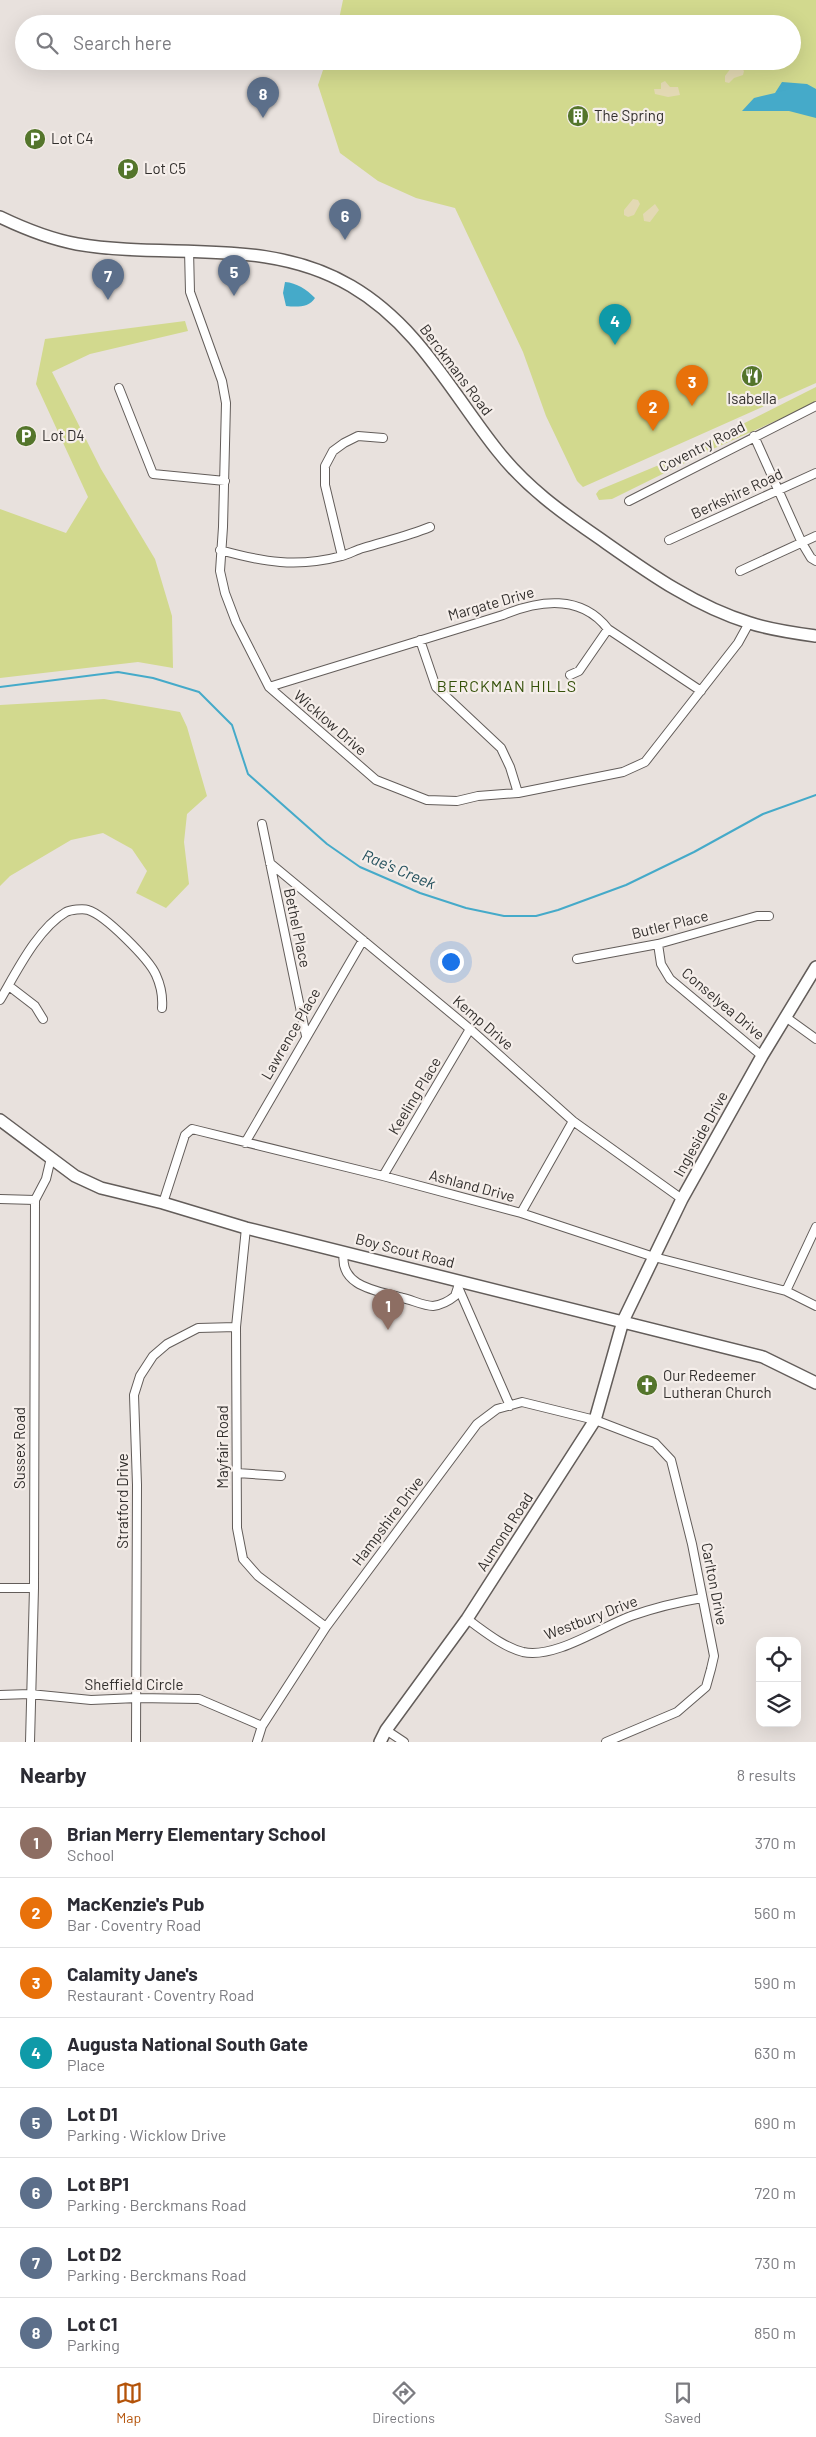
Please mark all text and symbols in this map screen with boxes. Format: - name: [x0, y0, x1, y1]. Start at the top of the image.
- search box: [15, 15, 801, 70]
- icon: search: [33, 29, 61, 57]
- text: Search here: [73, 31, 172, 54]
- pin: 8: [247, 77, 279, 118]
- building icon: The Spring: [566, 104, 590, 128]
- place label: The Spring: [594, 106, 664, 124]
- parking icon: Lot C4: [23, 127, 47, 151]
- place label: Lot C4: [51, 129, 93, 147]
- parking icon: Lot C5: [116, 157, 140, 181]
- place label: Lot C5: [144, 159, 186, 177]
- pin: 6: [329, 199, 361, 240]
- pin: 5: [218, 255, 250, 296]
- pin: 7: [92, 259, 124, 300]
- pin: 4: [599, 304, 631, 345]
- street label: Berckmans Road: [417, 320, 497, 419]
- restaurant icon: Isabella: [740, 364, 764, 388]
- pin: 3: [676, 365, 708, 406]
- place label: Isabella: [727, 389, 777, 407]
- pin: 2: [637, 390, 669, 431]
- street label: Coventry Road: [655, 417, 748, 476]
- parking icon: Lot D4: [14, 424, 38, 448]
- place label: Lot D4: [42, 426, 85, 444]
- street label: Berkshire Road: [688, 464, 785, 522]
- street label: Margate Drive: [445, 582, 536, 624]
- district label: BERCKMAN HILLS: [437, 676, 577, 695]
- street label: Wicklow Drive: [290, 686, 371, 759]
- water label: Rae's Creek: [360, 845, 439, 893]
- street label: Bethel Place: [281, 886, 315, 969]
- street label: Butler Place: [630, 906, 710, 942]
- your location: [438, 949, 464, 975]
- street label: Conselyea Drive: [679, 963, 769, 1043]
- street label: Lawrence Place: [257, 984, 324, 1083]
- street label: Kemp Drive: [450, 991, 518, 1053]
- street label: Keeling Place: [384, 1054, 444, 1137]
- street label: Ingleside Drive: [669, 1088, 731, 1179]
- street label: Ashland Drive: [427, 1165, 517, 1205]
- street label: Boy Scout Road: [354, 1229, 457, 1271]
- pin: 1: [372, 1289, 404, 1330]
- place label: Our Redeemer Lutheran Church: [663, 1366, 772, 1401]
- church icon: Our Redeemer Lutheran Church: [635, 1373, 659, 1397]
- street label: Mayfair Road: [213, 1405, 231, 1489]
- street label: Sussex Road: [10, 1407, 28, 1489]
- street label: Stratford Drive: [113, 1453, 131, 1549]
- street label: Hampshire Drive: [348, 1472, 427, 1569]
- street label: Aumond Road: [472, 1489, 536, 1574]
- street label: Carlton Drive: [698, 1541, 732, 1627]
- street label: Westbury Drive: [541, 1591, 640, 1643]
- map controls: [756, 1637, 801, 1727]
- button: locate: [756, 1637, 801, 1682]
- street label: Sheffield Circle: [85, 1675, 183, 1693]
- button: layers: [756, 1682, 801, 1727]
- text: Nearby: [20, 1762, 86, 1787]
- text: 8 results: [737, 1765, 796, 1784]
- text: Brian Merry Elementary School: [67, 1822, 326, 1845]
- text: 1: [33, 1833, 39, 1852]
- text: 370 m: [755, 1833, 796, 1852]
- text: School: [67, 1845, 114, 1864]
- text: MacKenzie's Pub: [67, 1892, 205, 1915]
- text: 2: [32, 1903, 40, 1922]
- text: 560 m: [754, 1903, 796, 1922]
- text: Bar · Coventry Road: [67, 1915, 201, 1934]
- text: Calamity Jane's: [67, 1962, 198, 1985]
- text: 3: [32, 1973, 40, 1992]
- text: 590 m: [754, 1973, 796, 1992]
- text: Restaurant · Coventry Road: [67, 1985, 254, 2004]
- text: Augusta National South Gate: [67, 2032, 308, 2055]
- text: 4: [31, 2043, 41, 2062]
- text: 630 m: [754, 2043, 796, 2062]
- text: Place: [67, 2055, 105, 2074]
- text: Lot D1: [67, 2102, 118, 2125]
- text: 5: [32, 2113, 40, 2132]
- text: 690 m: [754, 2113, 796, 2132]
- text: Parking · Wicklow Drive: [67, 2125, 226, 2144]
- text: Lot BP1: [67, 2172, 129, 2195]
- text: 6: [32, 2183, 40, 2202]
- text: 720 m: [754, 2183, 796, 2202]
- text: Parking · Berckmans Road: [67, 2195, 246, 2214]
- text: Lot D2: [67, 2242, 122, 2265]
- text: 7: [32, 2253, 40, 2272]
- text: 730 m: [755, 2253, 796, 2272]
- text: Parking · Berckmans Road: [67, 2265, 246, 2284]
- text: Lot C1: [67, 2312, 117, 2335]
- text: 8: [32, 2323, 40, 2342]
- text: 850 m: [754, 2323, 796, 2342]
- text: Parking: [67, 2335, 120, 2354]
- tab: Map: [115, 2379, 143, 2426]
- tab: Directions: [372, 2379, 435, 2426]
- tab: Saved: [664, 2379, 701, 2426]

